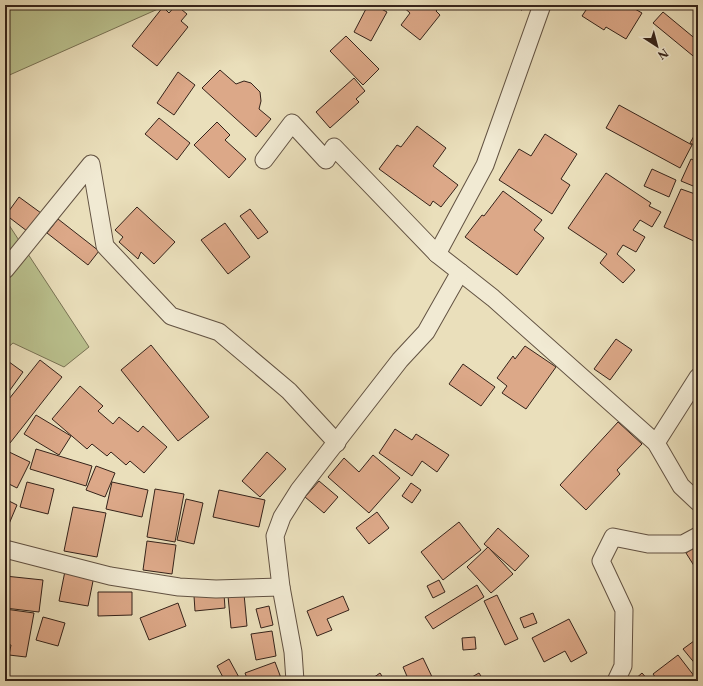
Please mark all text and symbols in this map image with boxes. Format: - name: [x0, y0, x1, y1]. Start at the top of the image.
- north arrow: [637, 26, 677, 66]
- text: N: [655, 46, 671, 63]

